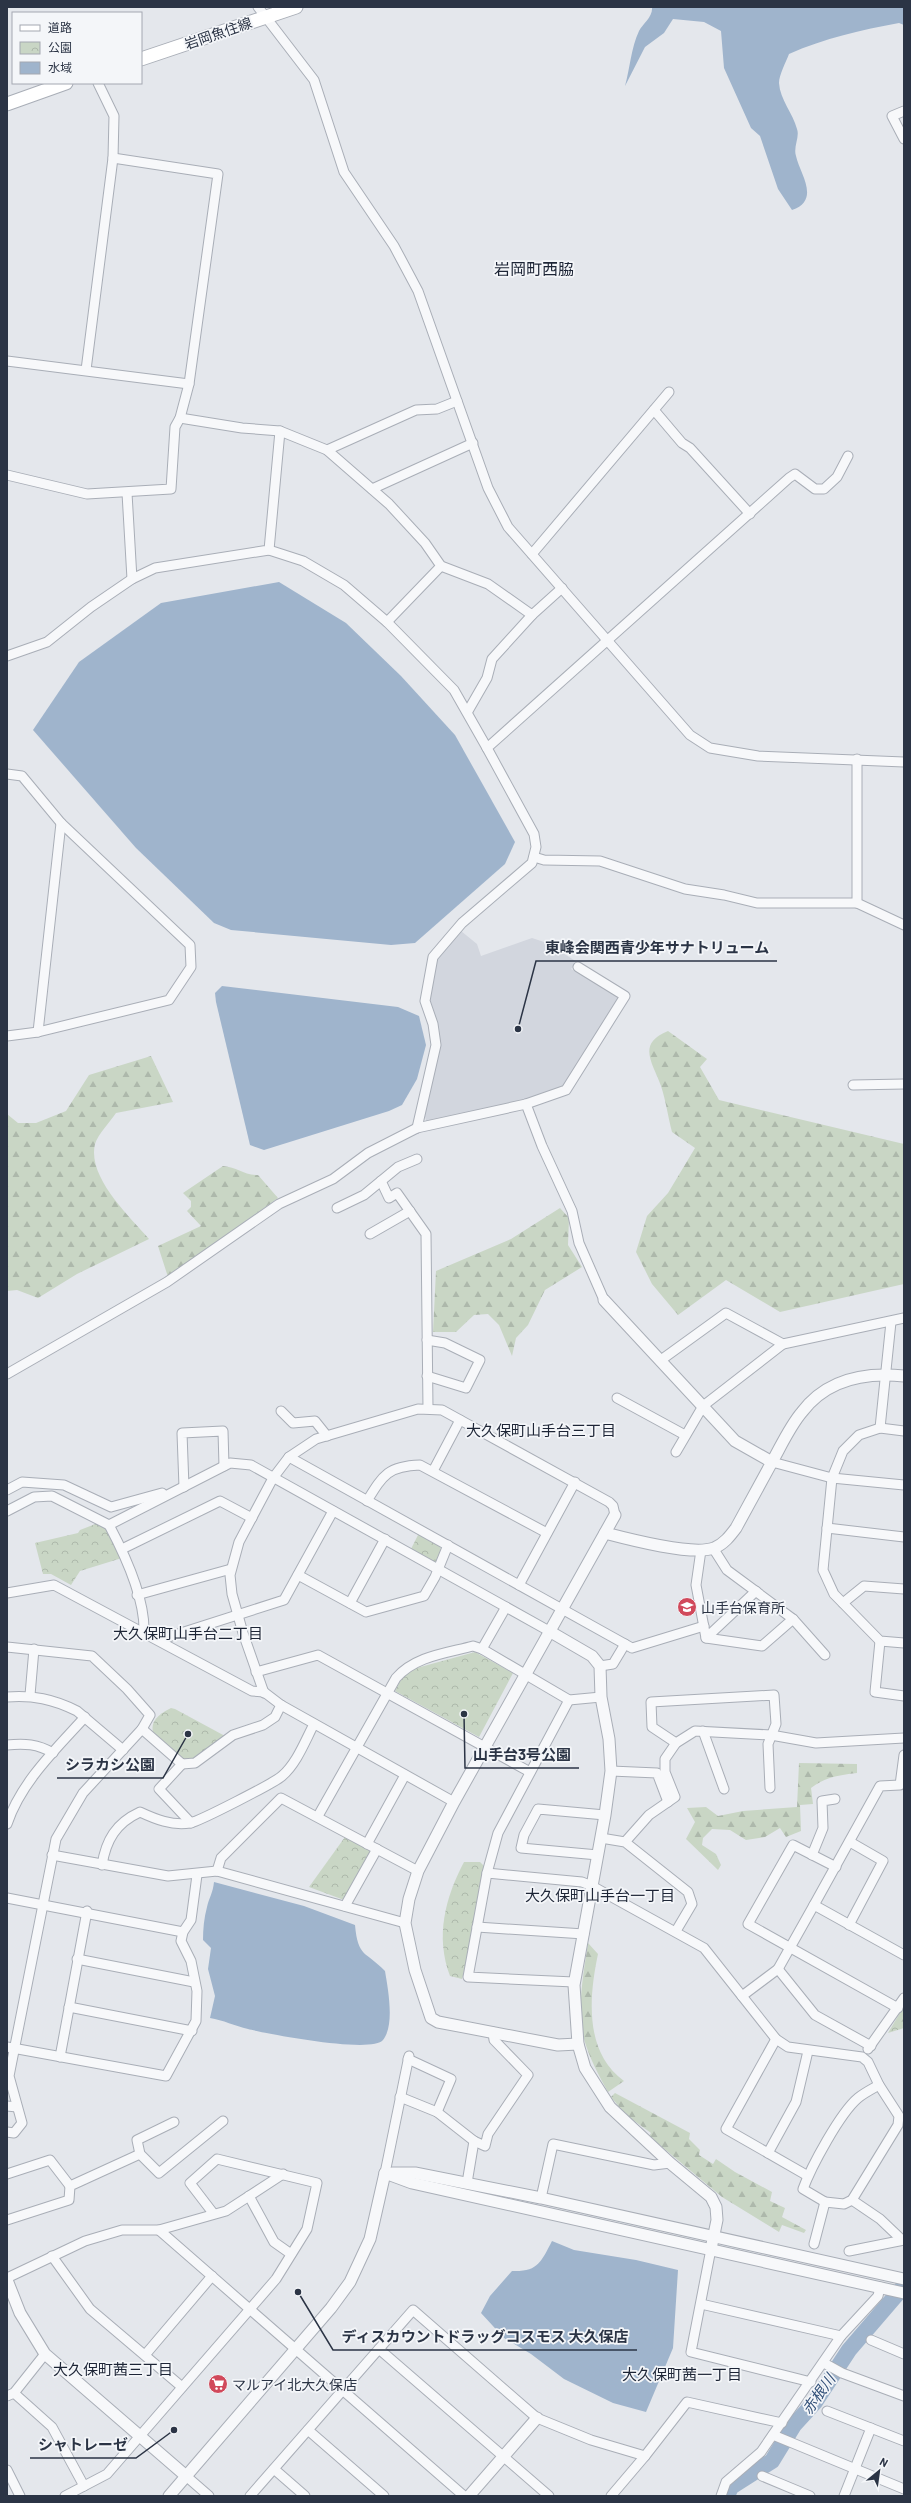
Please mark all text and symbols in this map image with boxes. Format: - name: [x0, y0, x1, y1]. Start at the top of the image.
- legend: [12, 12, 142, 84]
- street label: 岩岡魚住線: [182, 14, 254, 52]
- text: 道路: [48, 20, 72, 34]
- text: 公園: [48, 40, 72, 54]
- text: 水域: [48, 60, 72, 74]
- district label: 岩岡町西脇: [494, 259, 574, 278]
- callout: 東峰会関西青少年サナトリューム: [536, 934, 777, 961]
- text: 東峰会関西青少年サナトリューム: [545, 938, 769, 956]
- district label: 大久保町山手台三丁目: [466, 1421, 616, 1439]
- school or university icon: 山手台保育所: [676, 1596, 698, 1618]
- place label: 山手台保育所: [701, 1599, 785, 1616]
- district label: 大久保町山手台二丁目: [113, 1624, 263, 1642]
- callout: 山手台3号公園: [465, 1741, 579, 1768]
- text: 山手台3号公園: [473, 1745, 571, 1763]
- callout: シラカシ公園: [57, 1751, 163, 1778]
- text: シラカシ公園: [65, 1755, 155, 1773]
- district label: 大久保町山手台一丁目: [525, 1886, 675, 1904]
- callout: ディスカウントドラッグコスモス 大久保店: [333, 2323, 637, 2350]
- text: ディスカウントドラッグコスモス 大久保店: [342, 2327, 628, 2345]
- district label: 大久保町茜三丁目: [53, 2360, 173, 2378]
- district label: 大久保町茜一丁目: [622, 2365, 742, 2383]
- water label: 赤根川: [798, 2369, 839, 2418]
- supermarket icon: マルアイ北大久保店: [207, 2373, 229, 2395]
- place label: マルアイ北大久保店: [232, 2376, 357, 2393]
- callout: シャトレーゼ: [30, 2431, 136, 2458]
- text: シャトレーゼ: [38, 2435, 128, 2453]
- north arrow: [859, 2451, 899, 2491]
- text: N: [878, 2454, 890, 2469]

